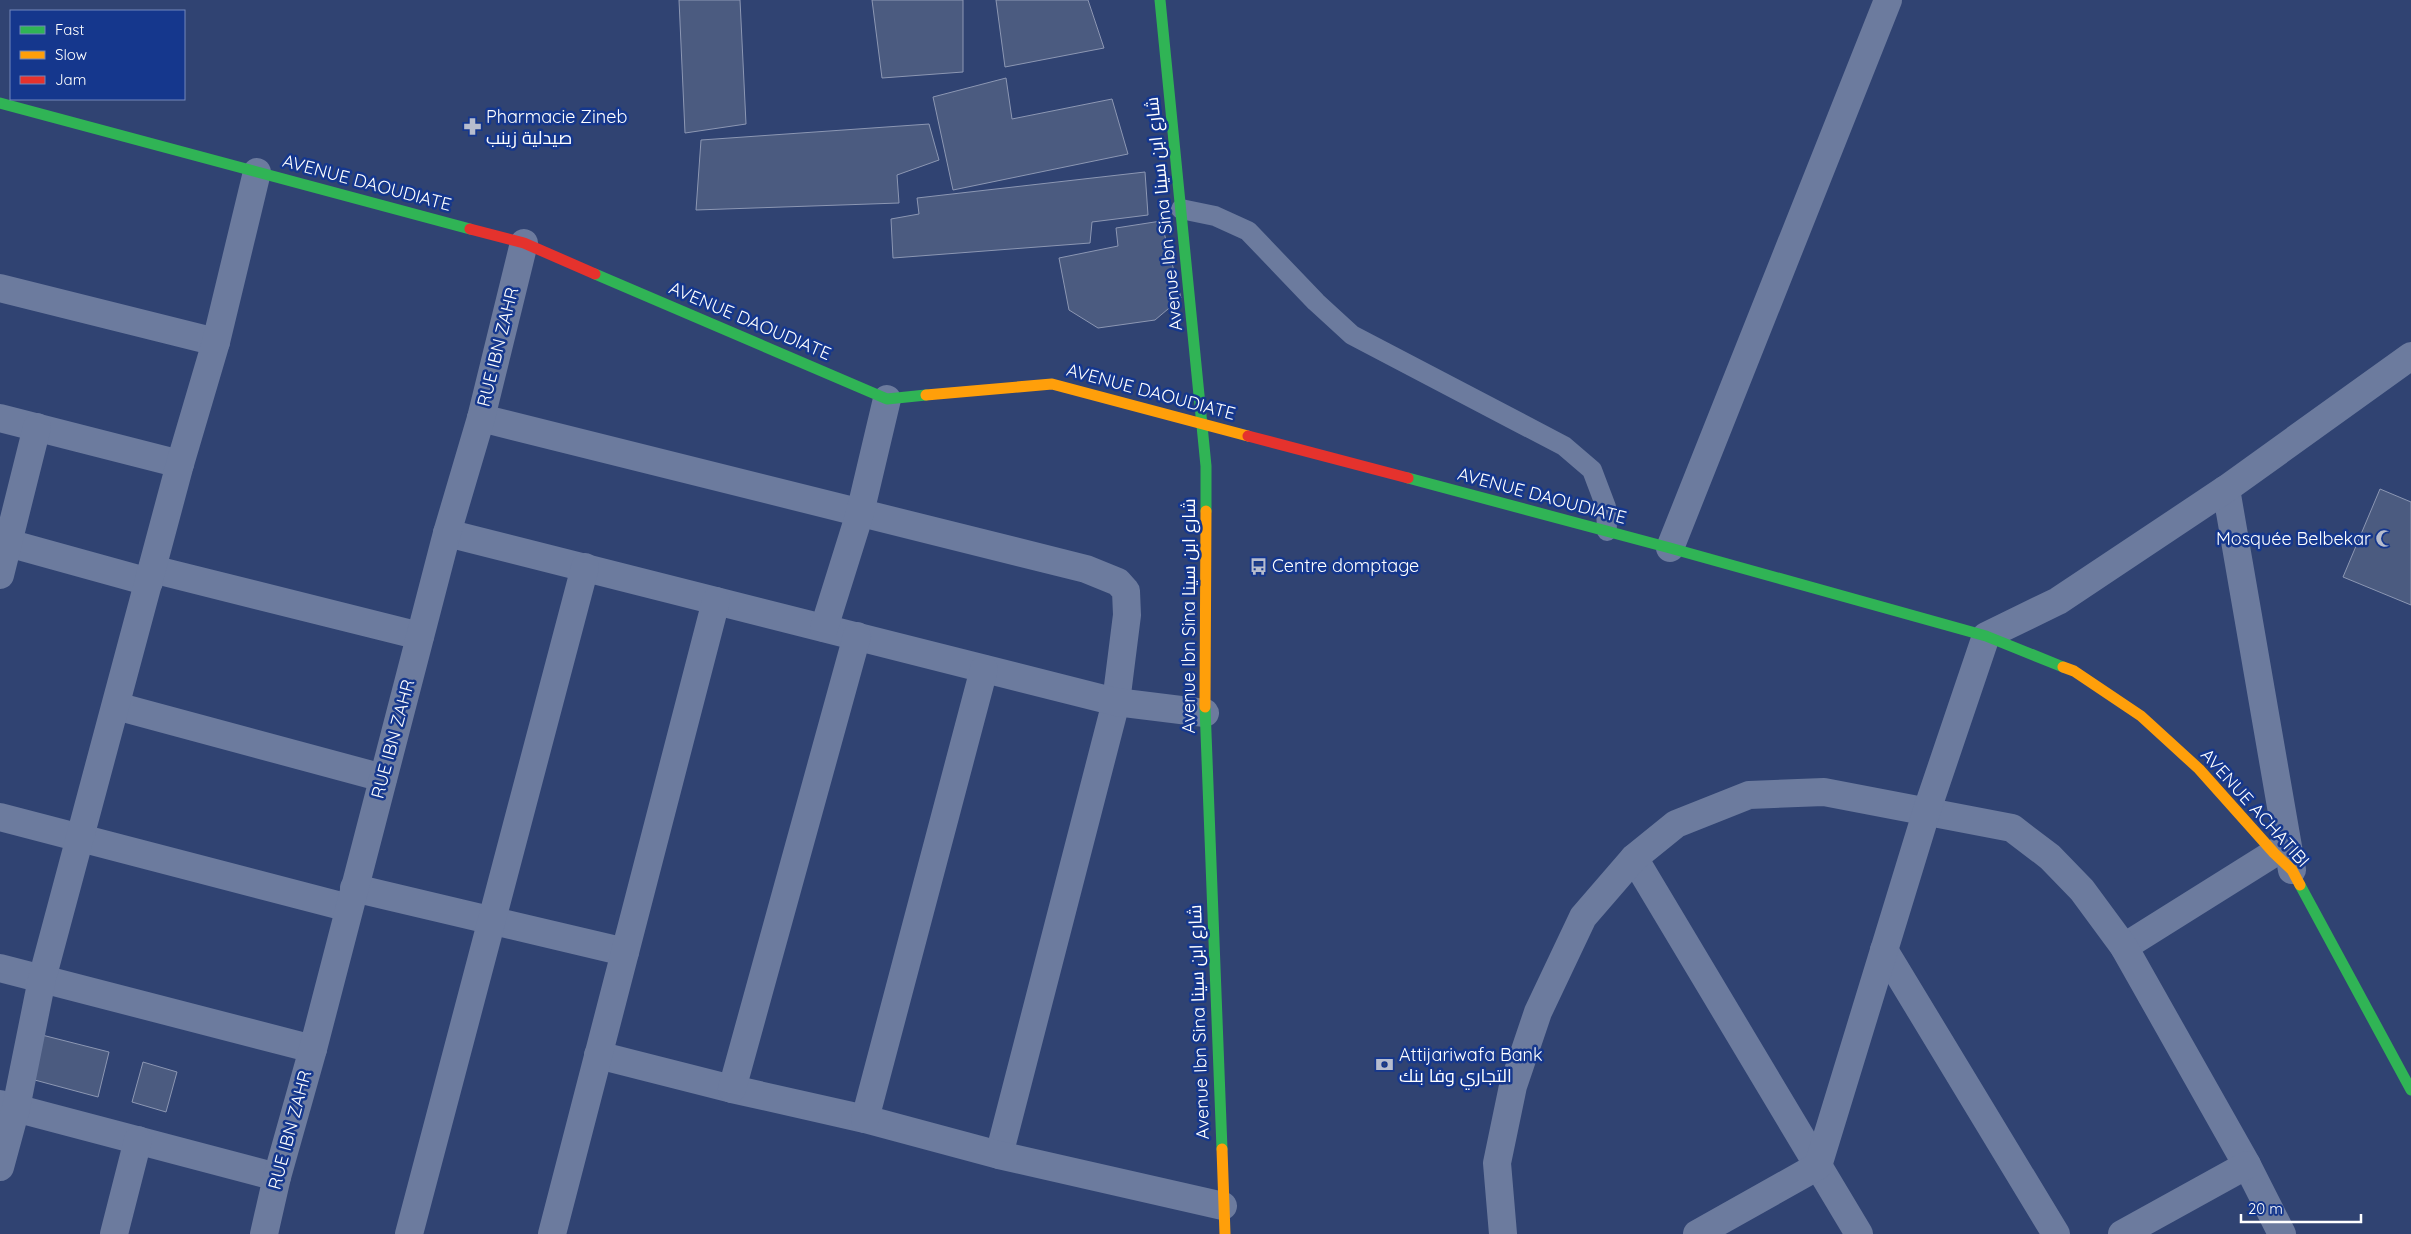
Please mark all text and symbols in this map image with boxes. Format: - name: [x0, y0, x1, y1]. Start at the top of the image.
- legend: [10, 10, 185, 100]
- text: Fast: [55, 20, 84, 39]
- text: Slow: [55, 45, 87, 64]
- text: Jam: [55, 70, 86, 89]
- street label: Avenue Ibn Sina شارع ابن سينا: [1140, 96, 1188, 332]
- place label: Pharmacie Zineb صيدلية زينب: [486, 105, 627, 149]
- pharmacy icon: Pharmacie Zineb صيدلية زينب: [462, 117, 482, 137]
- street label: AVENUE DAOUDIATE: [280, 149, 454, 216]
- street label: AVENUE DAOUDIATE: [666, 276, 835, 365]
- street label: RUE IBN ZAHR: [472, 285, 523, 409]
- street label: AVENUE DAOUDIATE: [1064, 358, 1238, 425]
- street label: AVENUE DAOUDIATE: [1455, 462, 1629, 529]
- street label: Avenue Ibn Sina شارع ابن سينا: [1177, 498, 1201, 734]
- place label: Mosquée Belbekar: [2216, 527, 2371, 550]
- mosque icon: Mosquée Belbekar: [2375, 529, 2395, 549]
- place label: Centre domptage: [1272, 554, 1419, 577]
- bus stop icon: Centre domptage: [1248, 556, 1268, 576]
- street label: RUE IBN ZAHR: [366, 677, 419, 801]
- street label: AVENUE ACHATIBI: [2196, 744, 2315, 872]
- street label: Avenue Ibn Sina شارع ابن سينا: [1183, 904, 1215, 1140]
- place label: Attijariwafa Bank التجاري وفا بنك: [1399, 1043, 1543, 1090]
- bank icon: Attijariwafa Bank التجاري وفا بنك: [1375, 1055, 1395, 1075]
- street label: RUE IBN ZAHR: [263, 1068, 316, 1192]
- scale bar: [2241, 1192, 2361, 1224]
- text: 20 m: [2248, 1199, 2283, 1218]

